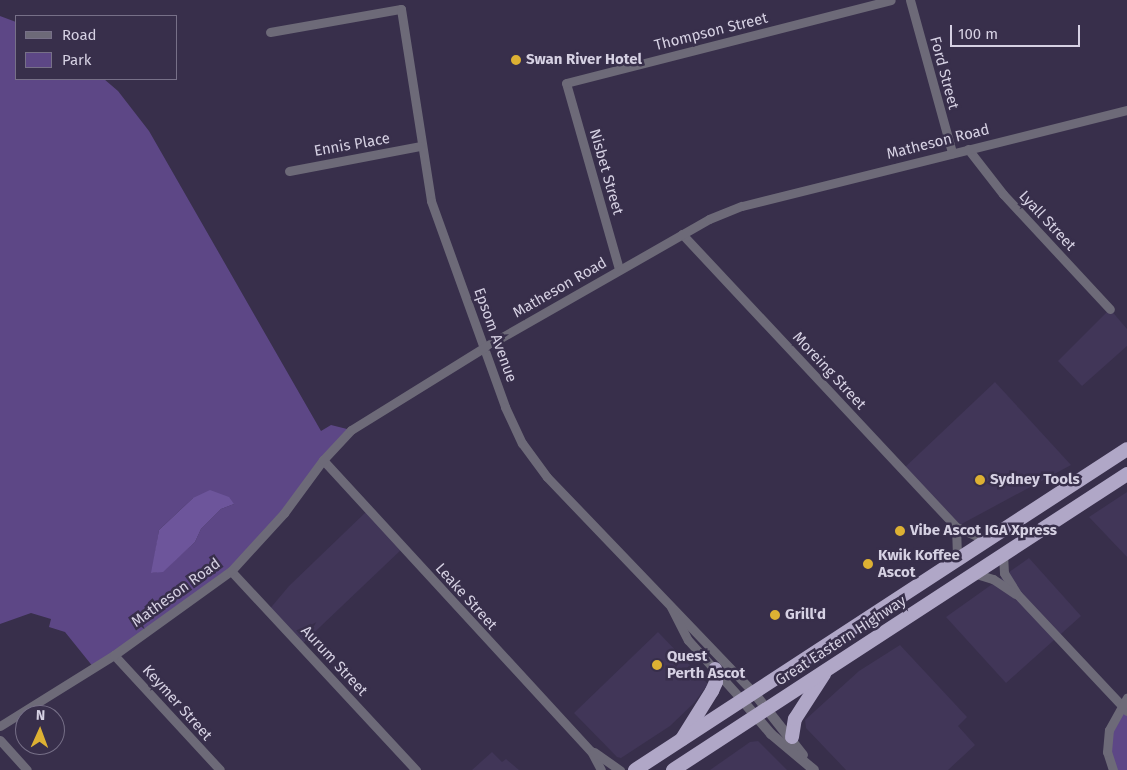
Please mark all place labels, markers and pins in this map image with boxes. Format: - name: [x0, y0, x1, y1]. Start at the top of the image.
- place label: Swan River Hotel: [526, 51, 642, 69]
- marker: Swan River Hotel: [510, 54, 522, 66]
- place label: Sydney Tools: [990, 471, 1080, 489]
- marker: Sydney Tools: [974, 474, 986, 486]
- place label: Vibe Ascot IGA Xpress: [910, 522, 1057, 540]
- marker: Vibe Ascot IGA Xpress: [894, 525, 906, 537]
- place label: Kwik Koffee Ascot: [878, 546, 960, 581]
- marker: Kwik Koffee Ascot: [862, 558, 874, 570]
- place label: Grill'd: [785, 606, 826, 624]
- marker: Grill'd: [769, 609, 781, 621]
- place label: Quest Perth Ascot: [667, 647, 745, 682]
- marker: Quest Perth Ascot: [651, 659, 663, 671]

